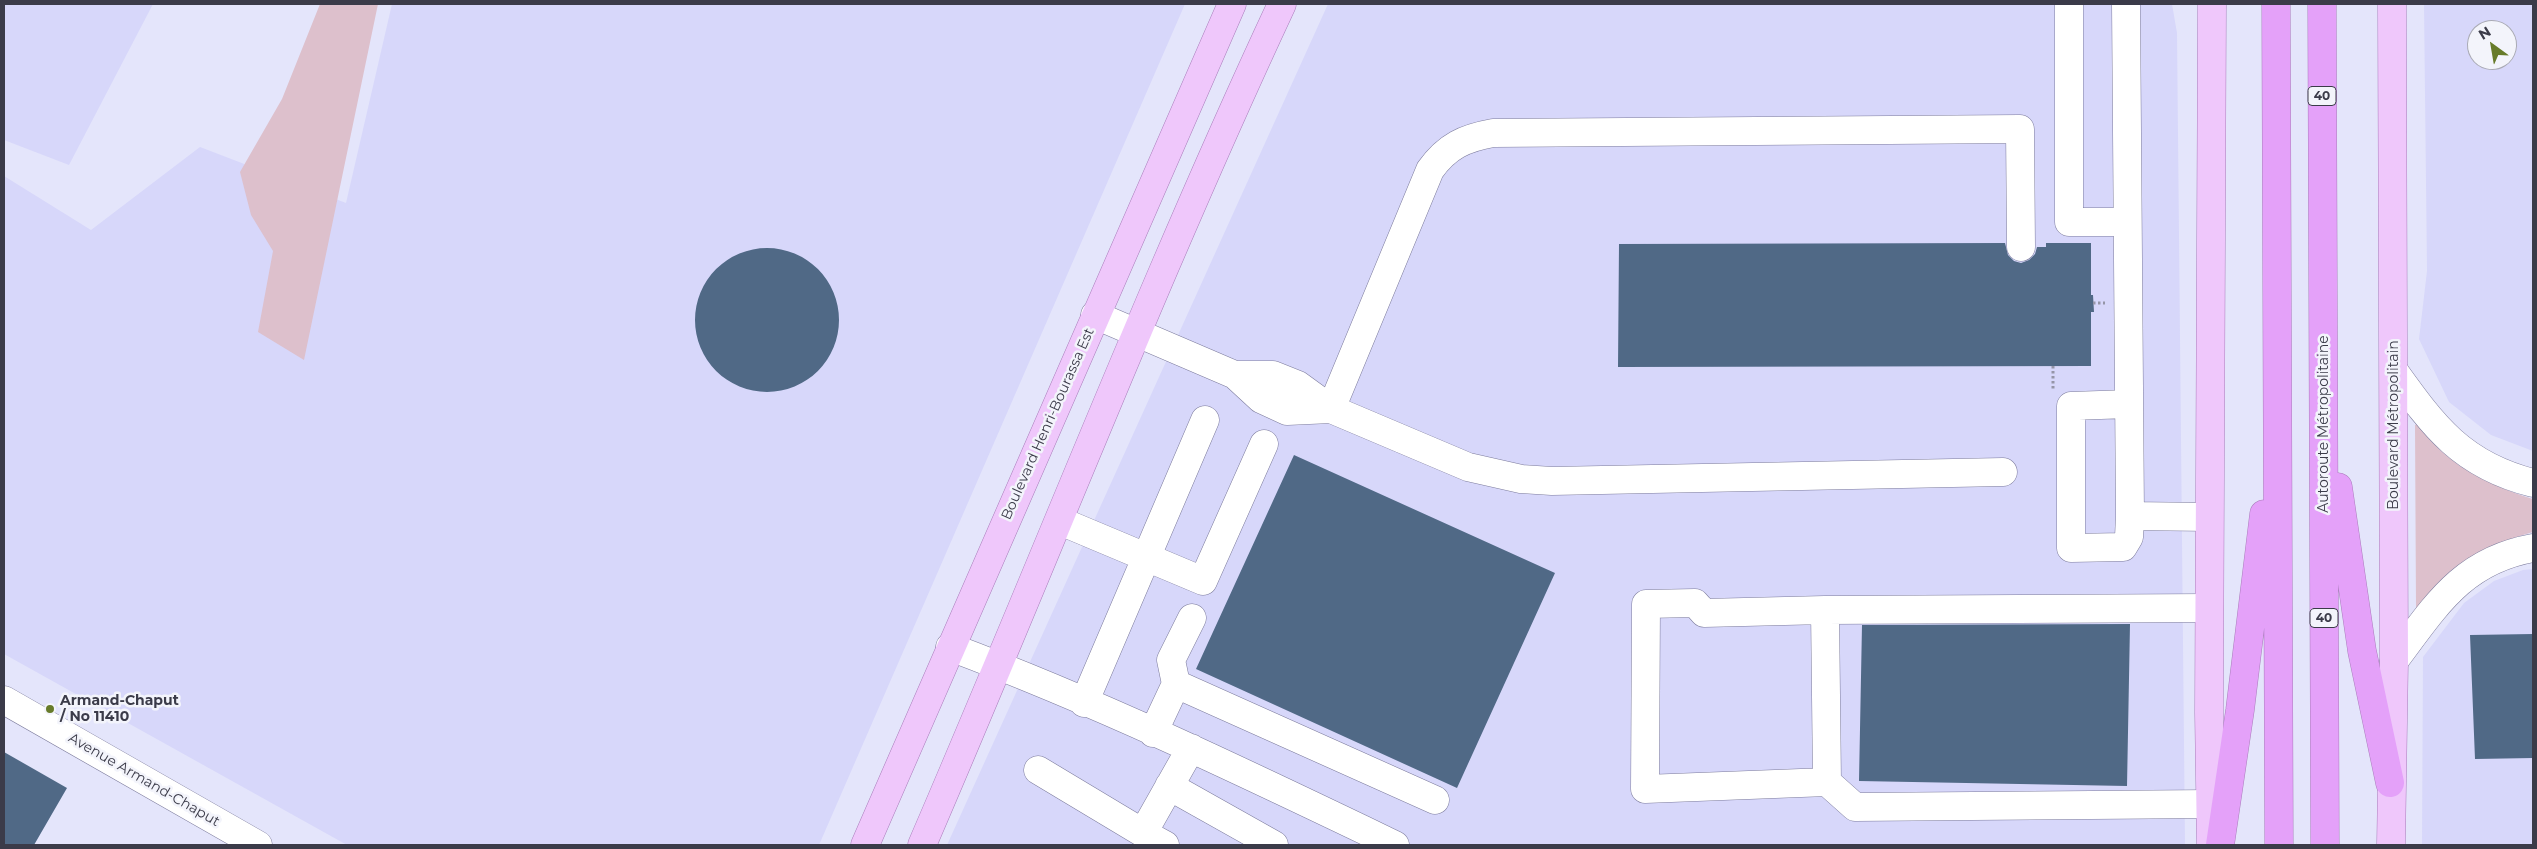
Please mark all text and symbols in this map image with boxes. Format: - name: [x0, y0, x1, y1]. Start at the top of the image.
- north arrow: [2467, 20, 2517, 70]
- text: N: [2475, 22, 2494, 44]
- road number: 40: [2308, 86, 2336, 105]
- street label: Boulevard Henri-Bourassa Est: [998, 325, 1098, 523]
- street label: Autoroute Métropolitaine: [2316, 335, 2332, 513]
- street label: Boulevard Métropolitain: [2386, 340, 2402, 510]
- road number: 40: [2310, 608, 2338, 628]
- place label: Armand-Chaput / No 11410: [60, 693, 179, 726]
- marker: Armand-Chaput / No 11410: [44, 703, 56, 715]
- street label: Avenue Armand-Chaput: [65, 730, 223, 830]

